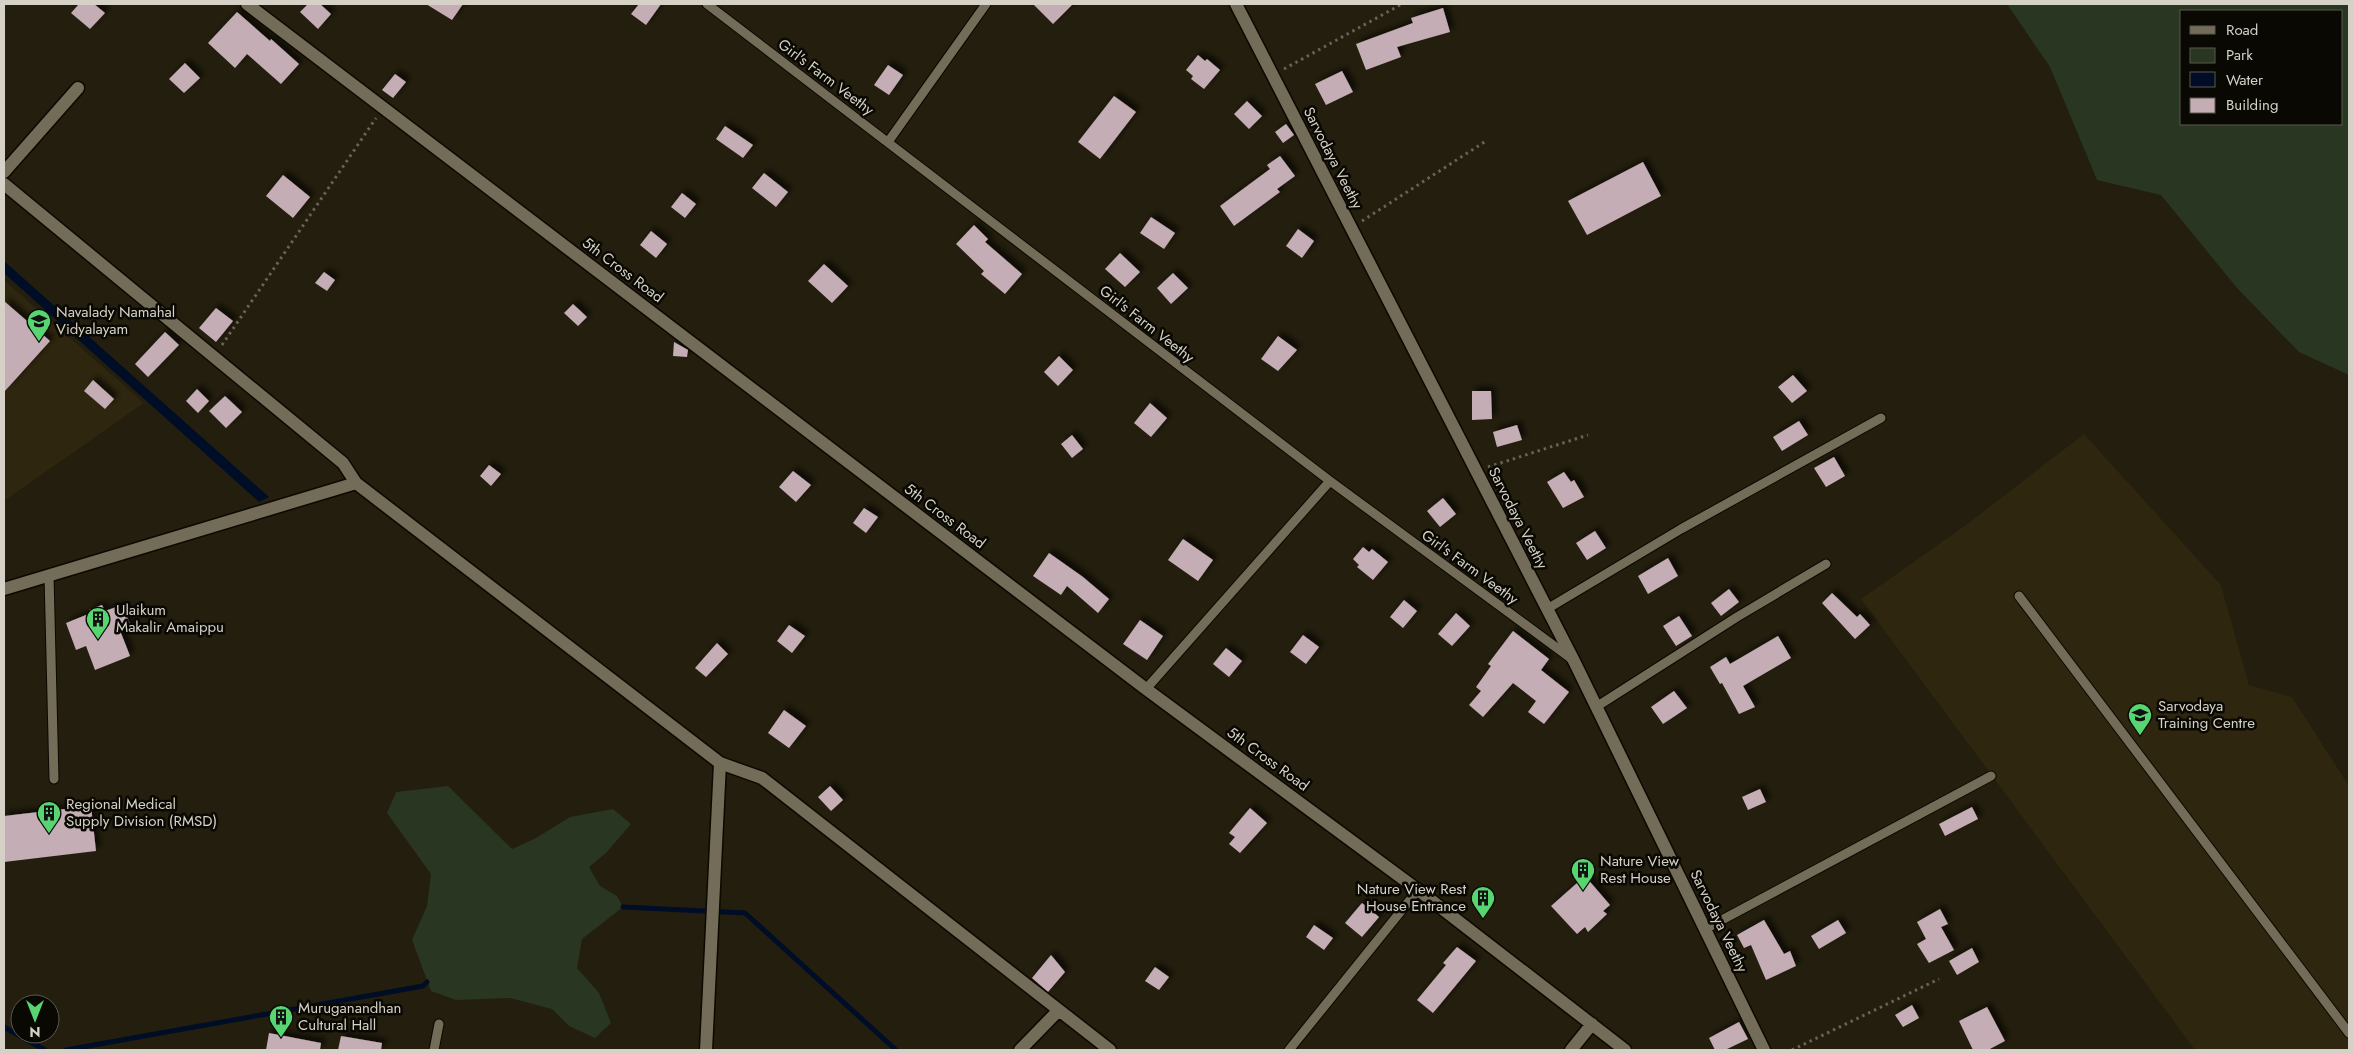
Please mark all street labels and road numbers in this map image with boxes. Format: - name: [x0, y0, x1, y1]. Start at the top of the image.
- street label: Girl's Farm Veethy: [773, 34, 879, 121]
- street label: Sarvodaya Veethy: [1298, 103, 1368, 213]
- street label: 5th Cross Road: [578, 232, 668, 308]
- street label: Girl's Farm Veethy: [1095, 280, 1199, 368]
- street label: Sarvodaya Veethy: [1483, 463, 1553, 573]
- street label: 5th Cross Road: [900, 478, 990, 554]
- street label: Girl's Farm Veethy: [1417, 524, 1523, 610]
- street label: 5th Cross Road: [1222, 722, 1314, 796]
- street label: Sarvodaya Veethy: [1685, 866, 1754, 976]

